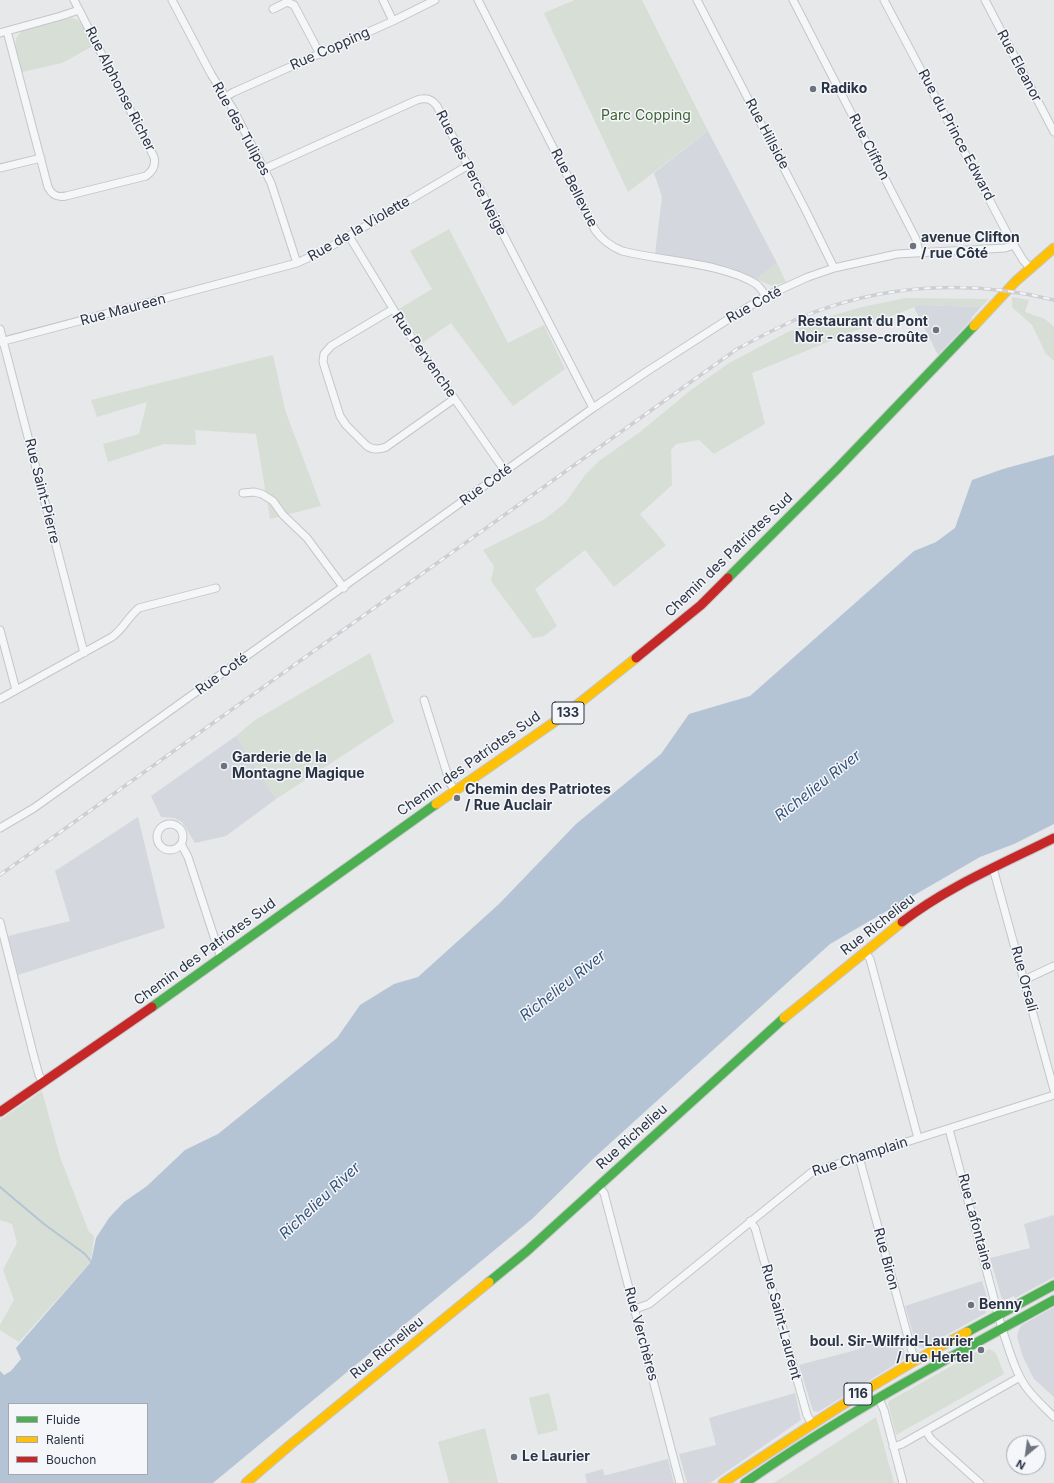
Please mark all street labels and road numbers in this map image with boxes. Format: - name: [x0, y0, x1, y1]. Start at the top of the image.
- street label: Rue Alphonse Richer: [81, 24, 159, 154]
- street label: Rue Copping: [288, 24, 372, 74]
- street label: Rue Eleanor: [993, 27, 1045, 105]
- street label: Rue du Prince Edward: [914, 66, 998, 204]
- street label: Rue des Tulipes: [208, 79, 274, 179]
- street label: Rue Hillside: [741, 96, 793, 172]
- street label: Rue des Perce Neige: [432, 108, 510, 238]
- street label: Rue Clifton: [845, 111, 893, 183]
- street label: Rue Bellevue: [547, 146, 601, 230]
- street label: Rue de la Violette: [305, 193, 413, 265]
- street label: Rue Coté: [723, 283, 785, 327]
- street label: Rue Maureen: [78, 291, 168, 329]
- street label: Rue Pervenche: [388, 309, 460, 401]
- street label: Rue Saint-Pierre: [21, 437, 63, 545]
- street label: Rue Coté: [457, 460, 515, 510]
- street label: Chemin des Patriotes Sud: [662, 490, 796, 620]
- street label: Rue Coté: [193, 649, 251, 699]
- road number: 133: [552, 702, 584, 724]
- street label: Chemin des Patriotes Sud: [394, 708, 544, 820]
- street label: Rue Richelieu: [838, 891, 918, 959]
- street label: Chemin des Patriotes Sud: [131, 895, 279, 1009]
- street label: Rue Orsali: [1007, 944, 1041, 1014]
- street label: Rue Richelieu: [593, 1101, 671, 1173]
- street label: Rue Champlain: [810, 1134, 910, 1180]
- street label: Rue Lafontaine: [954, 1172, 996, 1272]
- street label: Rue Biron: [870, 1226, 902, 1292]
- street label: Rue Saint-Laurent: [758, 1262, 804, 1382]
- street label: Rue Verchères: [620, 1285, 662, 1383]
- street label: Rue Richelieu: [347, 1313, 427, 1383]
- road number: 116: [844, 1383, 872, 1405]

